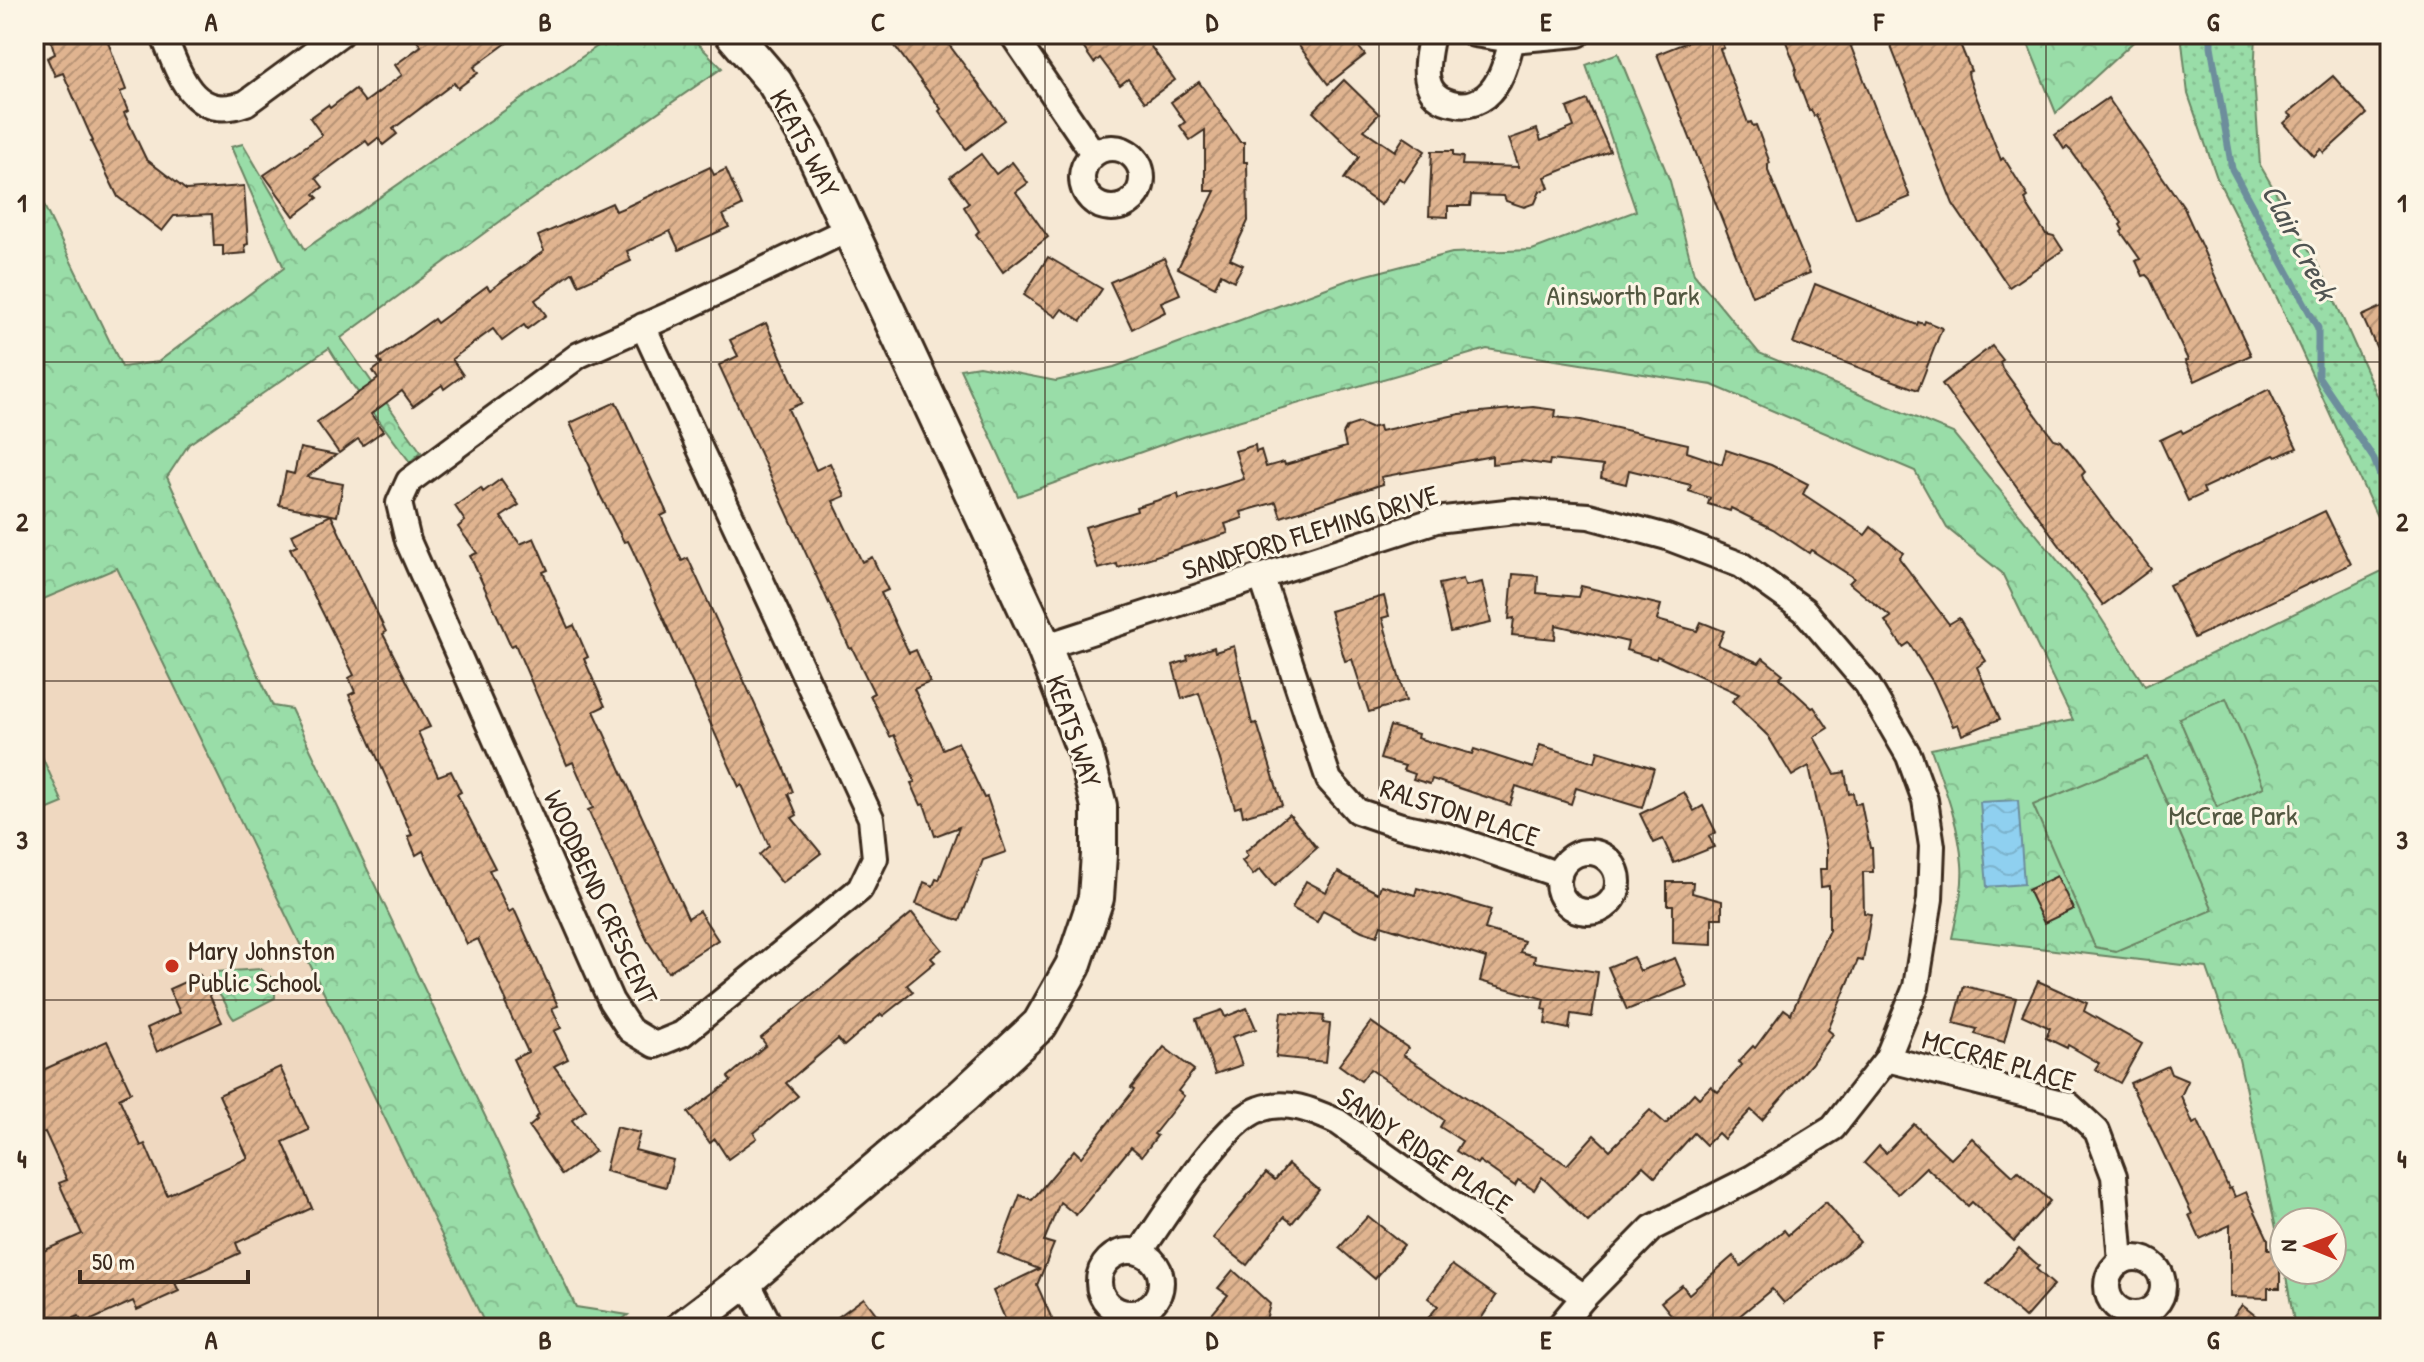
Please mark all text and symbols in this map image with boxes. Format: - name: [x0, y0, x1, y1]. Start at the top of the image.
- text: A: [205, 4, 218, 39]
- text: B: [538, 4, 552, 39]
- text: C: [871, 4, 885, 39]
- text: D: [1206, 4, 1219, 39]
- text: E: [1540, 4, 1552, 39]
- text: F: [1873, 4, 1885, 39]
- text: G: [2207, 4, 2220, 39]
- street label: KEATS WAY: [761, 83, 849, 204]
- water label: Clair Creek: [2253, 177, 2348, 309]
- text: 1: [17, 185, 27, 220]
- text: 1: [2397, 185, 2407, 220]
- park label: Ainsworth Park: [1546, 276, 1700, 314]
- street label: SANDFORD FLEMING DRIVE: [1178, 475, 1442, 589]
- text: 2: [16, 504, 29, 539]
- text: 2: [2396, 504, 2409, 539]
- street label: KEATS WAY: [1037, 670, 1111, 793]
- street label: RALSTON PLACE: [1376, 768, 1544, 856]
- street label: WOODBEND CRESCENT: [535, 784, 668, 1011]
- park label: McCrae Park: [2168, 796, 2298, 834]
- text: 3: [16, 822, 28, 857]
- text: 3: [2396, 822, 2408, 857]
- place label: Mary Johnston Public School: [188, 931, 335, 1001]
- marker: Mary Johnston Public School: [163, 957, 181, 975]
- street label: MCCRAE PLACE: [1918, 1020, 2080, 1100]
- street label: SANDY RIDGE PLACE: [1330, 1077, 1520, 1223]
- text: 4: [17, 1141, 27, 1176]
- text: 4: [2397, 1141, 2407, 1176]
- north arrow: [2268, 1206, 2348, 1286]
- scale bar: [80, 1234, 248, 1284]
- text: N: [2273, 1239, 2303, 1252]
- text: 50 m: [92, 1245, 135, 1277]
- text: A: [205, 1322, 218, 1357]
- text: B: [538, 1322, 552, 1357]
- text: C: [871, 1322, 885, 1357]
- text: D: [1206, 1322, 1219, 1357]
- text: E: [1540, 1322, 1552, 1357]
- text: F: [1873, 1322, 1885, 1357]
- text: G: [2207, 1322, 2220, 1357]

